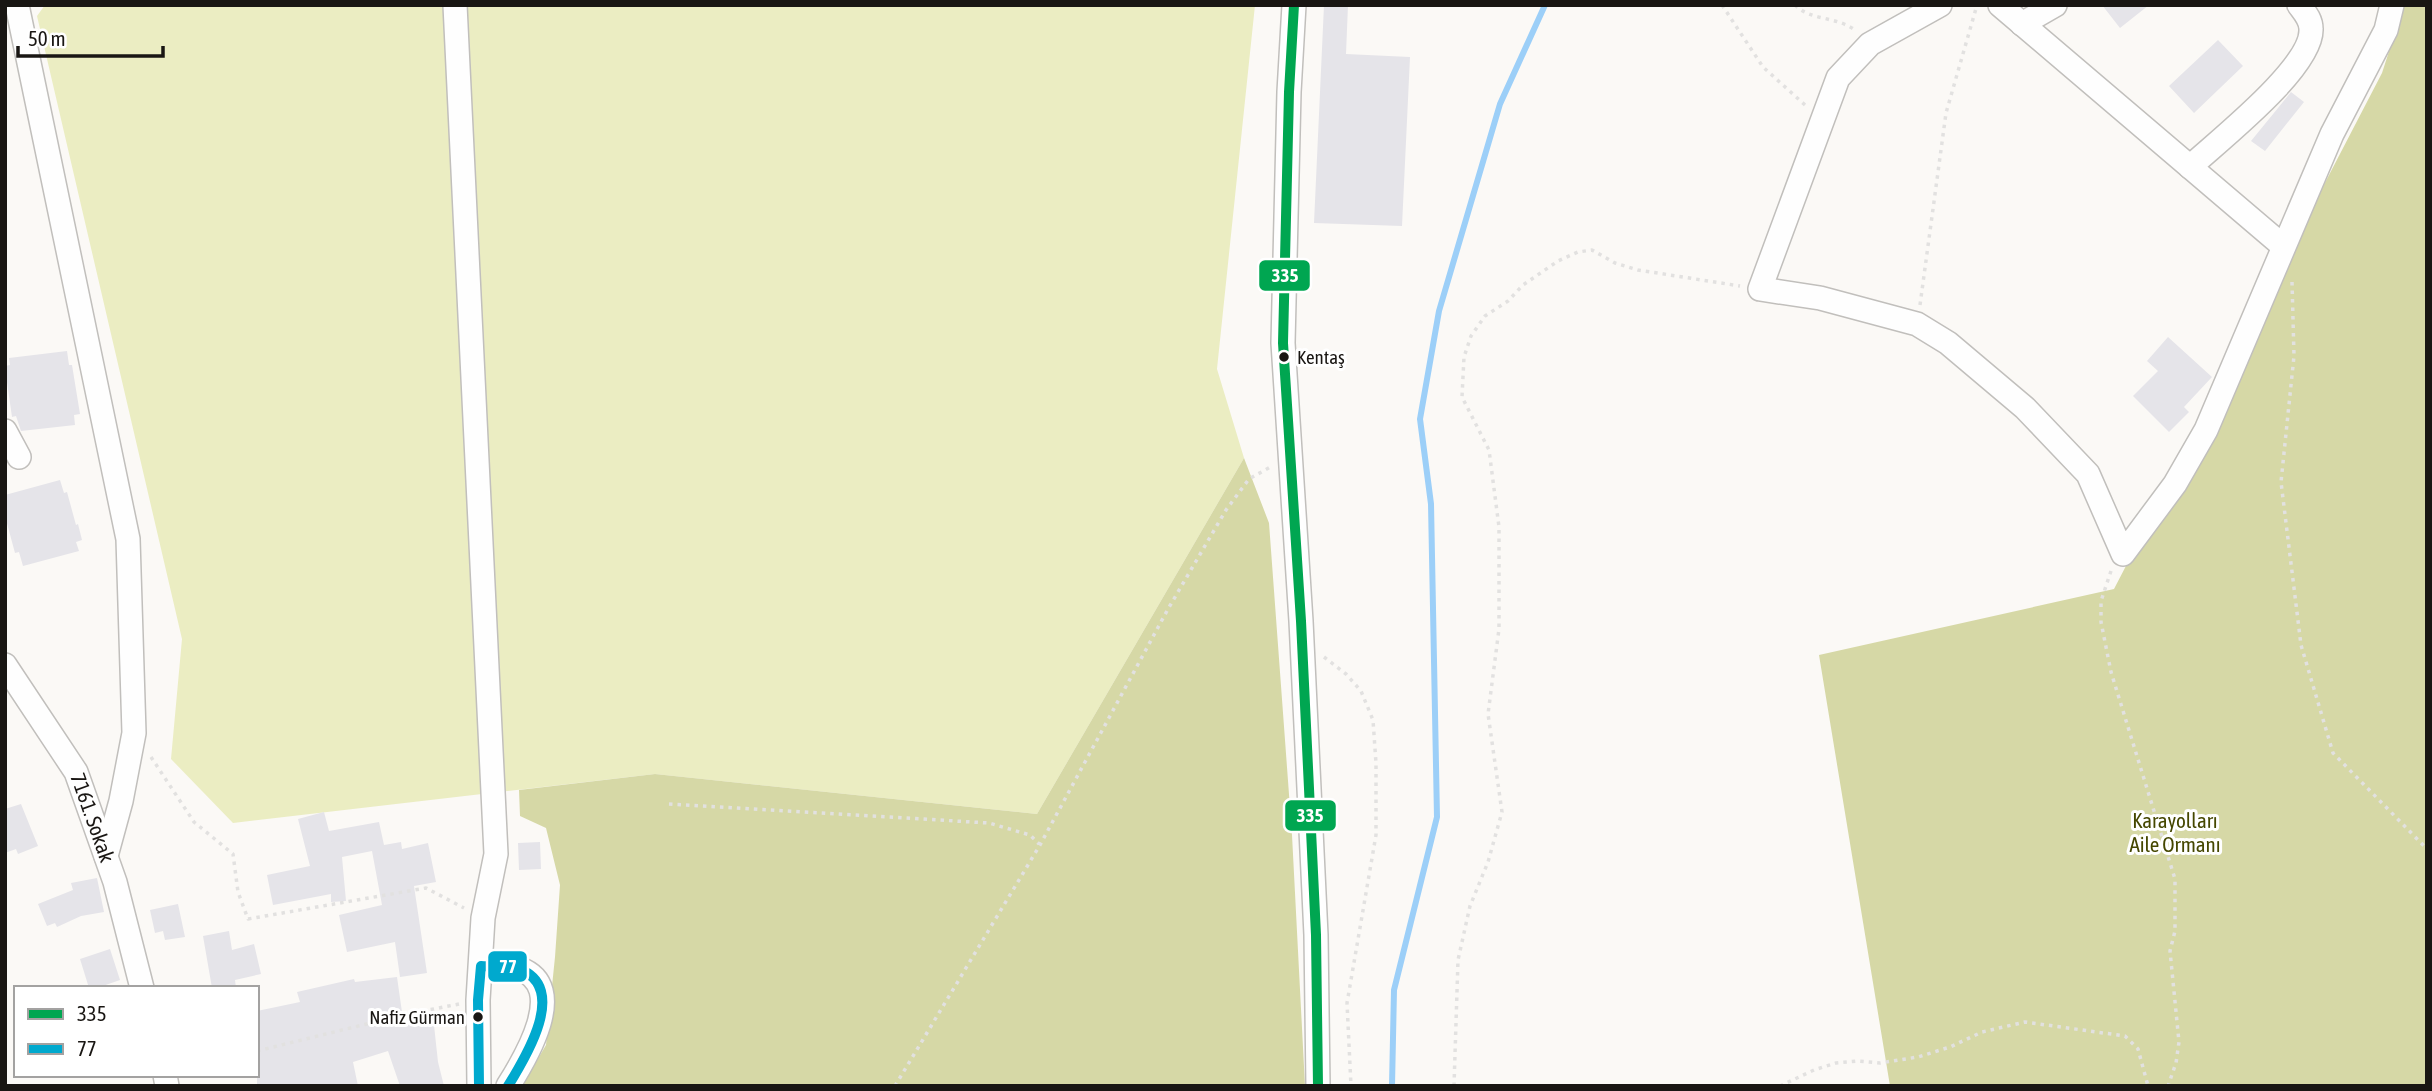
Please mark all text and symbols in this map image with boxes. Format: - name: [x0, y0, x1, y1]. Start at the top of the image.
- scale bar: [18, 14, 163, 58]
- text: 50 m: [28, 26, 66, 50]
- line badge: 335: [1258, 259, 1311, 292]
- text: 335: [1272, 264, 1298, 286]
- place label: Kentaş: [1297, 346, 1345, 368]
- marker: Kentaş: [1277, 350, 1291, 364]
- street label: 7161. Sokak: [66, 770, 120, 865]
- line badge: 335: [1284, 799, 1337, 832]
- text: 335: [1297, 804, 1323, 826]
- park label: Karayolları Aile Ormanı: [2129, 808, 2221, 856]
- line badge: 77: [487, 950, 528, 983]
- text: 77: [499, 955, 517, 977]
- legend: [14, 986, 259, 1077]
- text: 335: [77, 1001, 107, 1025]
- place label: Nafiz Gürman: [369, 1006, 465, 1028]
- marker: Nafiz Gürman: [471, 1010, 485, 1024]
- text: 77: [77, 1036, 97, 1060]

